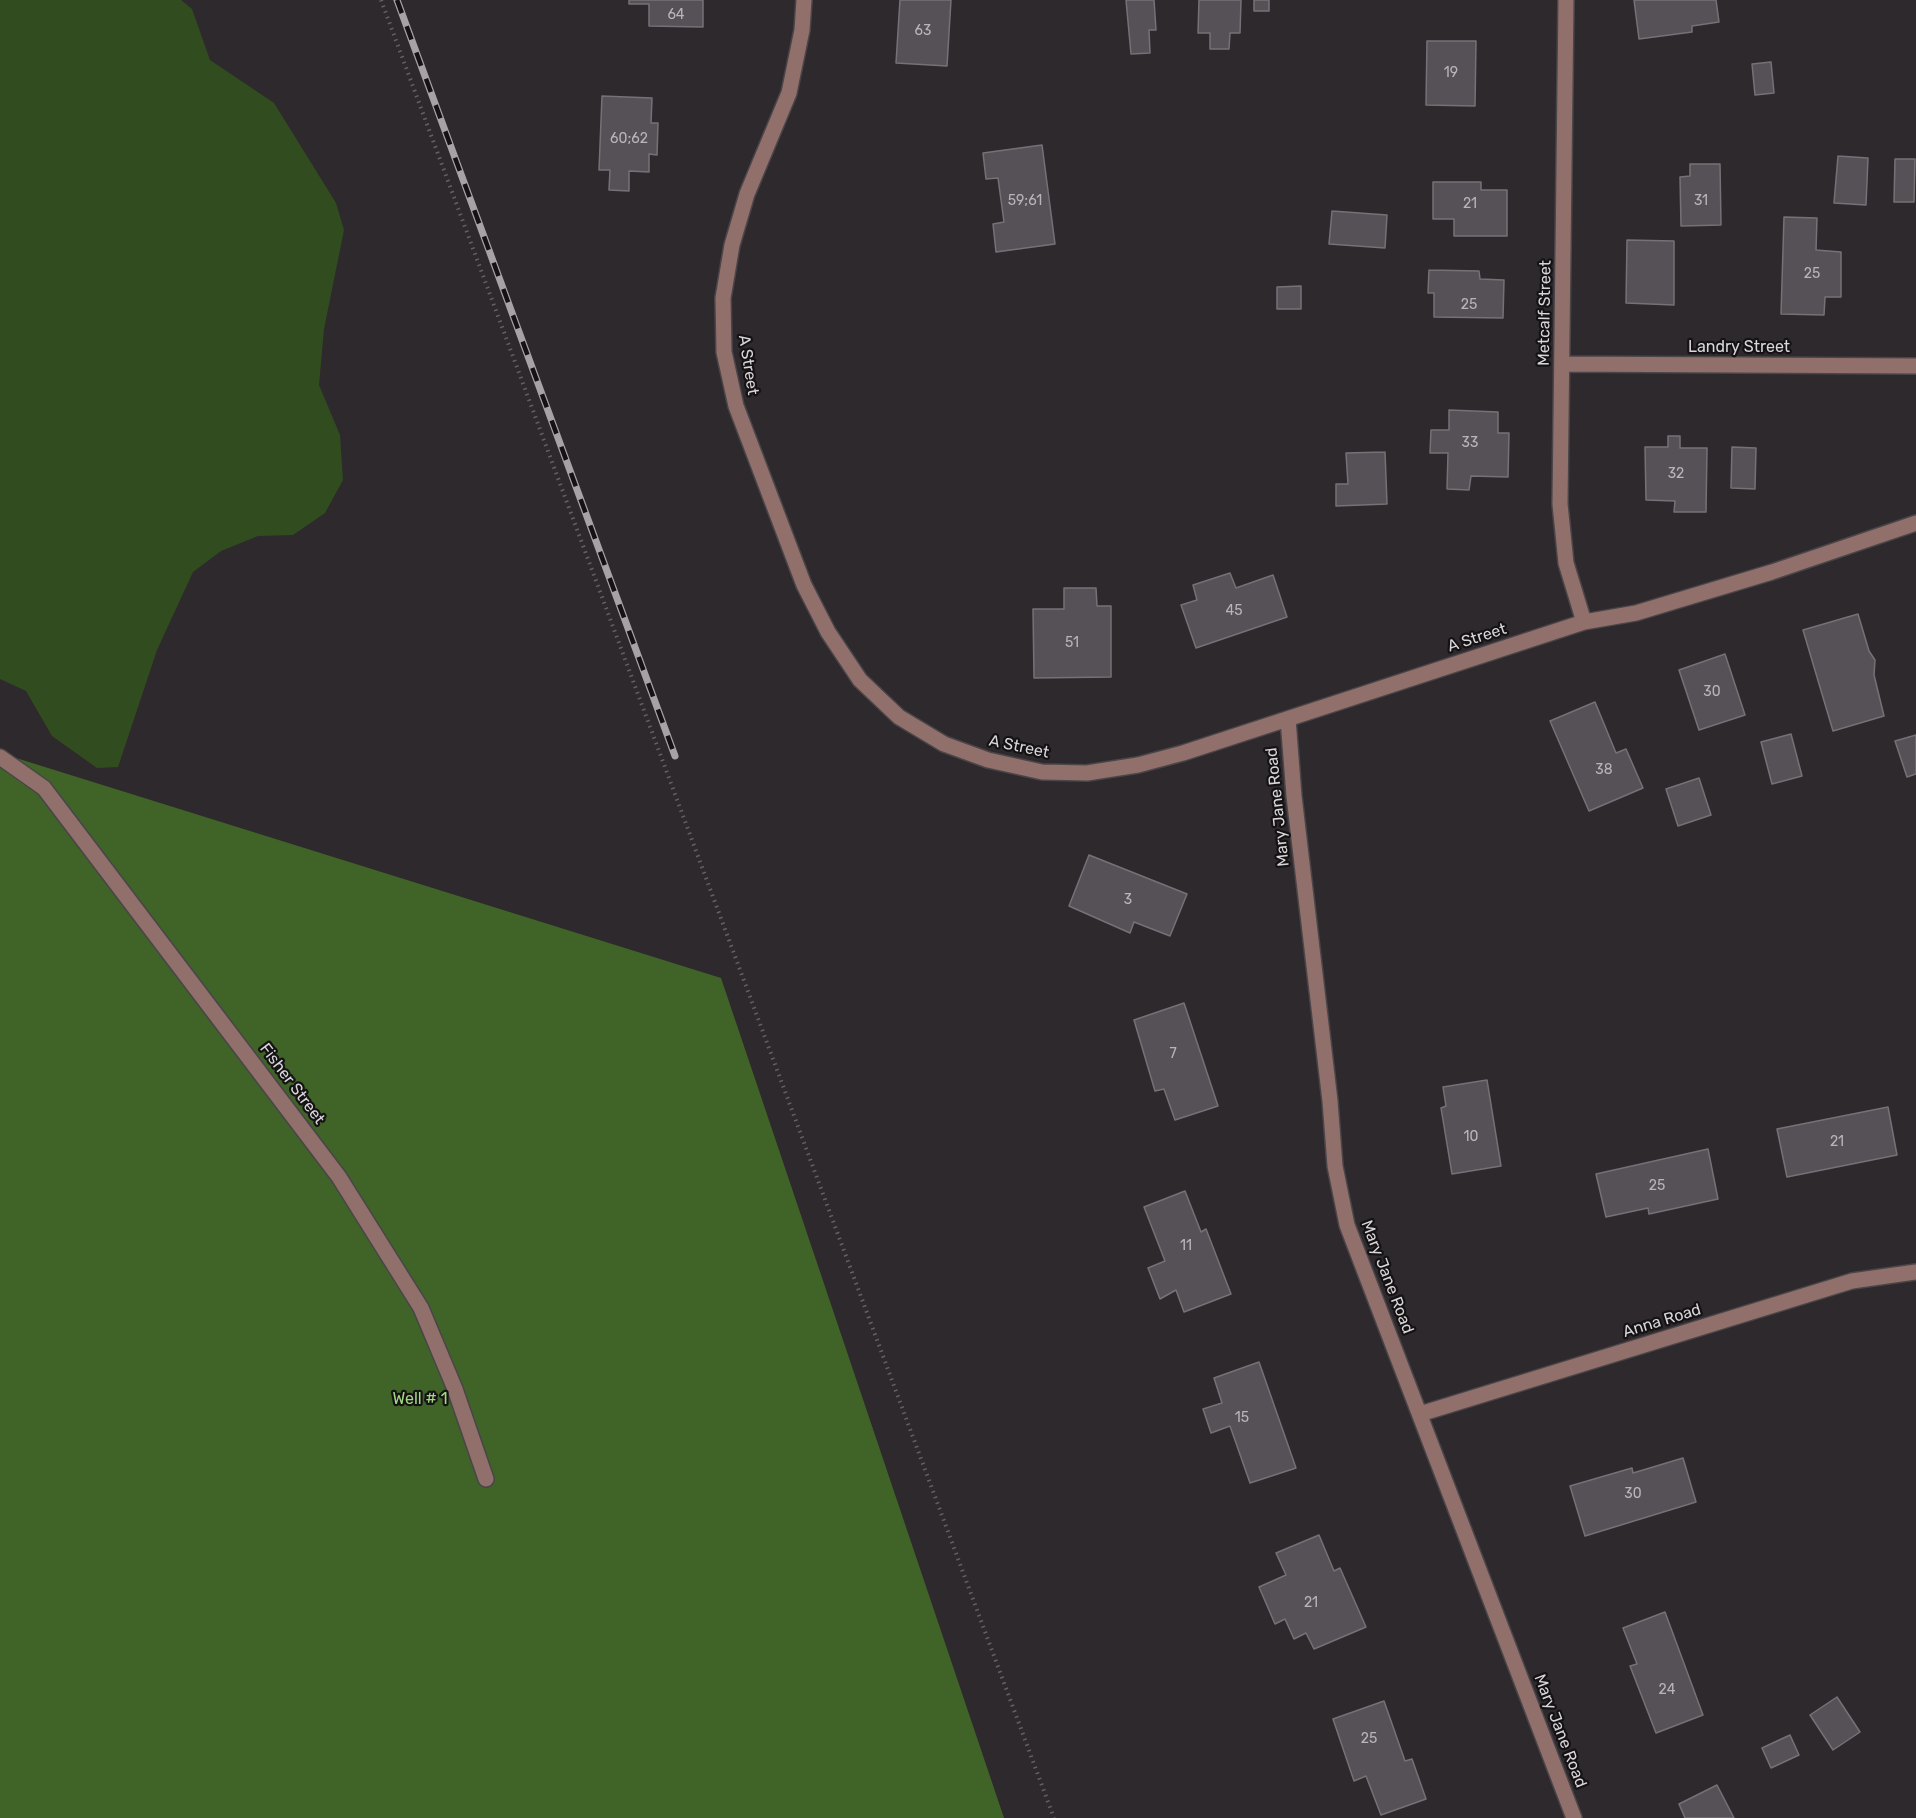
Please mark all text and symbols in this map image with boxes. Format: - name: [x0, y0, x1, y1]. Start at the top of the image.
- house number: 64: [667, 7, 685, 23]
- house number: 63: [915, 23, 931, 39]
- house number: 19: [1444, 65, 1458, 81]
- house number: 60;62: [610, 131, 648, 147]
- house number: 59;61: [1008, 193, 1042, 209]
- house number: 31: [1694, 193, 1708, 209]
- house number: 21: [1463, 196, 1477, 212]
- street label: Metcalf Street: [1534, 260, 1556, 366]
- house number: 25: [1804, 266, 1820, 282]
- house number: 25: [1461, 297, 1477, 313]
- street label: A Street: [734, 333, 762, 397]
- street label: Landry Street: [1688, 337, 1790, 357]
- house number: 33: [1462, 435, 1478, 451]
- house number: 32: [1668, 466, 1684, 482]
- house number: 45: [1225, 603, 1243, 619]
- street label: A Street: [1445, 619, 1509, 657]
- house number: 51: [1065, 635, 1079, 651]
- house number: 30: [1703, 684, 1721, 700]
- street label: A Street: [987, 731, 1051, 763]
- street label: Mary Jane Road: [1262, 746, 1294, 868]
- house number: 38: [1595, 762, 1613, 778]
- house number: 3: [1124, 892, 1132, 908]
- street label: Fisher Street: [255, 1040, 329, 1128]
- house number: 7: [1169, 1046, 1177, 1062]
- house number: 10: [1464, 1129, 1478, 1145]
- house number: 21: [1830, 1134, 1844, 1150]
- house number: 25: [1649, 1178, 1665, 1194]
- street label: Mary Jane Road: [1357, 1218, 1417, 1336]
- house number: 11: [1180, 1238, 1192, 1254]
- street label: Anna Road: [1621, 1300, 1703, 1342]
- park label: Well # 1: [392, 1389, 448, 1409]
- house number: 15: [1235, 1410, 1249, 1426]
- house number: 30: [1624, 1486, 1642, 1502]
- house number: 21: [1304, 1595, 1318, 1611]
- street label: Mary Jane Road: [1530, 1672, 1590, 1790]
- house number: 24: [1659, 1682, 1675, 1698]
- house number: 25: [1361, 1731, 1377, 1747]

